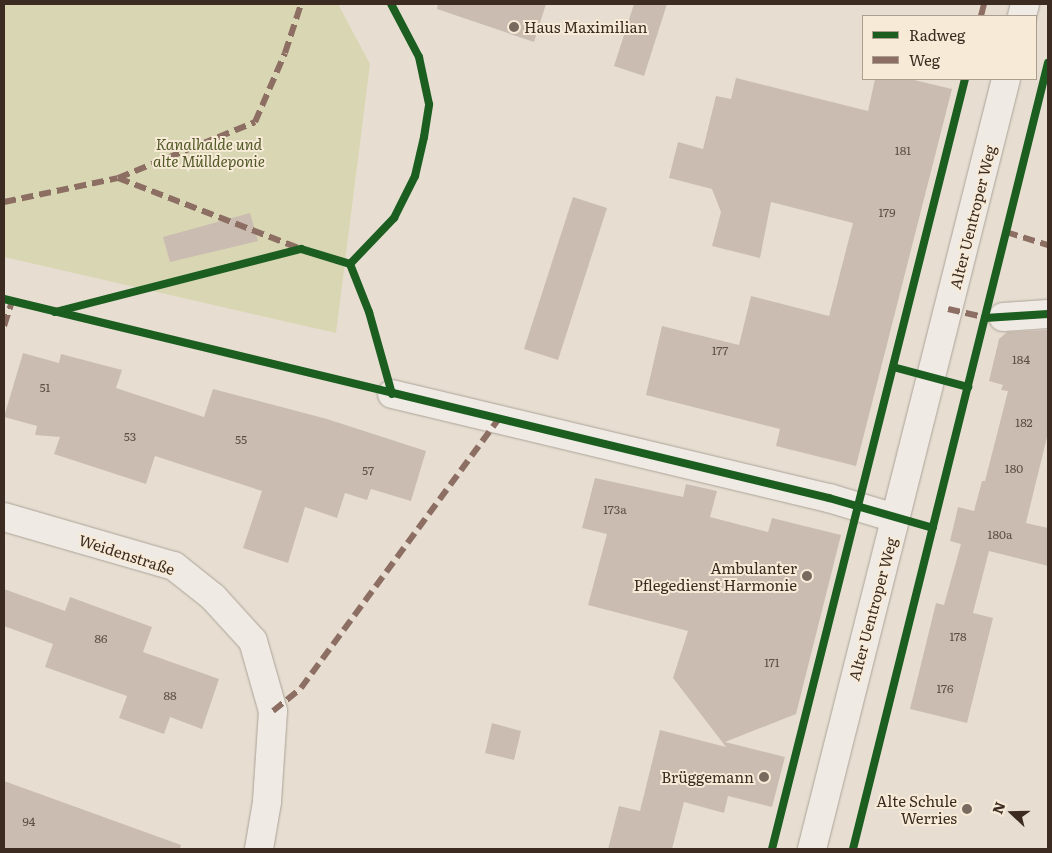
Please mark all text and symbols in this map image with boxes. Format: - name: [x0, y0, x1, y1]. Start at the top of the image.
- legend: [862, 15, 1037, 80]
- place label: Haus Maximilian: [524, 18, 647, 36]
- marker: Haus Maximilian: [508, 21, 520, 33]
- text: Radweg: [909, 23, 965, 46]
- text: Weg: [909, 48, 940, 71]
- park label: Kanalhalde und alte Mülldeponie: [153, 134, 265, 169]
- street label: Alter Uentroper Weg: [945, 143, 999, 291]
- house number: 181: [895, 144, 911, 158]
- house number: 179: [879, 206, 895, 220]
- house number: 177: [712, 344, 728, 358]
- house number: 184: [1012, 353, 1030, 367]
- house number: 51: [40, 381, 50, 395]
- house number: 182: [1015, 416, 1033, 430]
- house number: 53: [124, 430, 136, 444]
- house number: 55: [235, 433, 247, 447]
- house number: 180: [1005, 462, 1023, 476]
- house number: 57: [362, 464, 374, 478]
- house number: 173a: [603, 503, 627, 517]
- house number: 180a: [988, 528, 1012, 542]
- street label: Weidenstraße: [77, 530, 177, 578]
- street label: Alter Uentroper Weg: [844, 535, 900, 683]
- place label: Ambulanter Pflegedienst Harmonie: [634, 558, 797, 593]
- marker: Ambulanter Pflegedienst Harmonie: [801, 570, 813, 582]
- house number: 178: [949, 630, 967, 644]
- house number: 86: [94, 632, 108, 646]
- house number: 171: [764, 656, 780, 670]
- house number: 176: [936, 682, 954, 696]
- house number: 88: [163, 689, 177, 703]
- place label: Brüggemann: [661, 768, 754, 786]
- marker: Brüggemann: [758, 771, 770, 783]
- north arrow: [987, 788, 1037, 838]
- place label: Alte Schule Werries: [876, 791, 957, 826]
- text: N: [987, 799, 1009, 817]
- marker: Alte Schule Werries: [961, 803, 973, 815]
- house number: 94: [23, 815, 35, 829]

